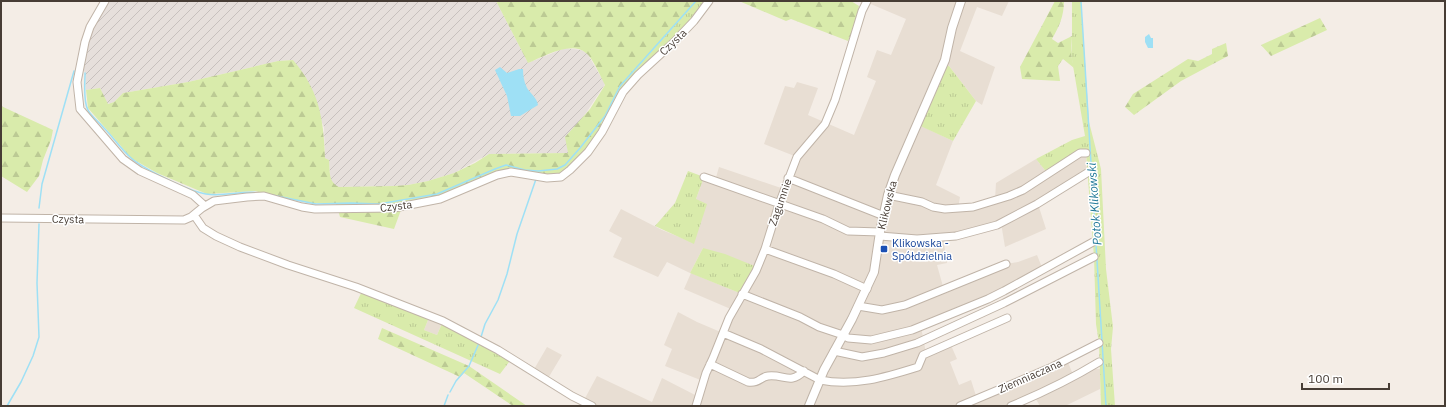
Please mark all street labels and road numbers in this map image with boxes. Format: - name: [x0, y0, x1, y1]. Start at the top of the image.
- street label: Czysta: [656, 26, 690, 58]
- street label: Zagumnie: [765, 177, 795, 227]
- street label: Klikowska: [874, 179, 900, 231]
- street label: Czysta: [379, 197, 413, 215]
- street label: Czysta: [52, 212, 84, 226]
- street label: Ziemniaczana: [996, 356, 1064, 396]

